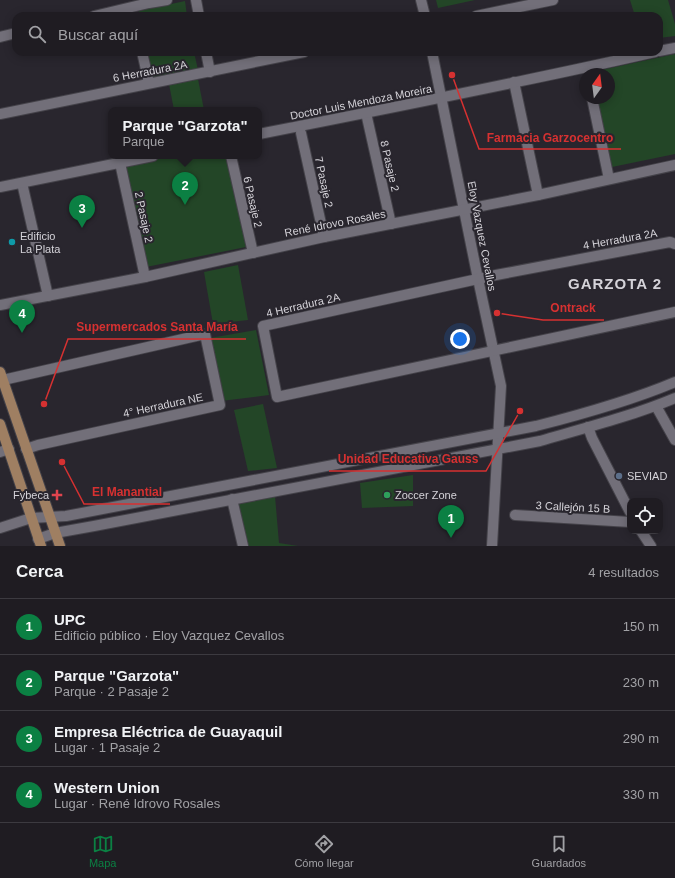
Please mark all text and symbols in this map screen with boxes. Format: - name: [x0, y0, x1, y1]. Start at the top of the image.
- search box: [12, 12, 663, 56]
- icon: search: [26, 23, 48, 45]
- text: Buscar aquí: [58, 26, 138, 43]
- street label: 6 Herradura 2A: [112, 58, 189, 84]
- north arrow: [579, 68, 615, 104]
- street label: Doctor Luis Mendoza Moreira: [289, 82, 434, 122]
- popup: [108, 107, 262, 159]
- text: Parque "Garzota": [122, 117, 248, 134]
- callout: Farmacia Garzocentro: [479, 125, 621, 149]
- text: Farmacia Garzocentro: [487, 131, 613, 145]
- text: Parque: [122, 134, 164, 149]
- street label: 8 Pasaje 2: [378, 139, 402, 193]
- street label: 7 Pasaje 2: [313, 155, 335, 209]
- pin: 2: [172, 172, 198, 205]
- street label: 6 Pasaje 2: [241, 175, 265, 229]
- street label: Eloy Vazquez Cevallos: [465, 180, 499, 292]
- street label: 2 Pasaje 2: [133, 190, 155, 244]
- pin: 3: [69, 195, 95, 228]
- street label: René Idrovo Rosales: [283, 207, 387, 239]
- street label: 4 Herradura 2A: [582, 226, 659, 251]
- place label: Edificio La Plata: [20, 230, 61, 255]
- marker: Edificio La Plata: [7, 237, 17, 247]
- district label: GARZOTA 2: [568, 275, 662, 292]
- street label: 4 Herradura 2A: [265, 291, 342, 319]
- callout: Ontrack: [543, 296, 604, 320]
- pin: 4: [9, 300, 35, 333]
- text: Ontrack: [550, 301, 596, 315]
- callout: Supermercados Santa María: [68, 315, 246, 339]
- text: Supermercados Santa María: [76, 320, 238, 334]
- your location: [450, 329, 470, 349]
- street label: 4° Herradura NE: [122, 391, 204, 419]
- callout: Unidad Educativa Gauss: [329, 447, 486, 471]
- text: Unidad Educativa Gauss: [338, 452, 479, 466]
- place label: SEVIAD: [627, 470, 667, 482]
- marker: SEVIAD: [614, 471, 624, 481]
- callout: El Manantial: [84, 480, 170, 504]
- text: El Manantial: [92, 485, 162, 499]
- place label: Fybeca: [13, 489, 50, 501]
- place label: Zoccer Zone: [395, 489, 457, 501]
- marker: Fybeca: [52, 490, 62, 500]
- marker: Zoccer Zone: [382, 490, 392, 500]
- map controls: [627, 498, 663, 534]
- button: locate: [627, 498, 663, 534]
- street label: 3 Callejón 15 B: [535, 499, 611, 515]
- pin: 1: [438, 505, 464, 538]
- text: Cerca: [16, 562, 63, 581]
- text: 4 resultados: [588, 565, 659, 580]
- text: UPC: [54, 611, 86, 628]
- text: 1: [25, 619, 33, 634]
- text: 150 m: [623, 619, 659, 634]
- text: Edificio público · Eloy Vazquez Cevallos: [54, 628, 284, 643]
- text: Parque "Garzota": [54, 667, 179, 684]
- text: 2: [25, 675, 33, 690]
- text: 230 m: [623, 675, 659, 690]
- text: Parque · 2 Pasaje 2: [54, 684, 169, 699]
- text: Empresa Eléctrica de Guayaquil: [54, 723, 282, 740]
- text: 3: [25, 731, 33, 746]
- text: 290 m: [623, 731, 659, 746]
- text: Lugar · 1 Pasaje 2: [54, 740, 160, 755]
- text: Western Union: [54, 779, 160, 796]
- text: 4: [25, 787, 33, 802]
- text: 330 m: [623, 787, 659, 802]
- text: Lugar · René Idrovo Rosales: [54, 796, 220, 811]
- tab: Mapa: [89, 833, 116, 869]
- tab: Cómo llegar: [294, 833, 354, 869]
- tab: Guardados: [532, 833, 586, 869]

